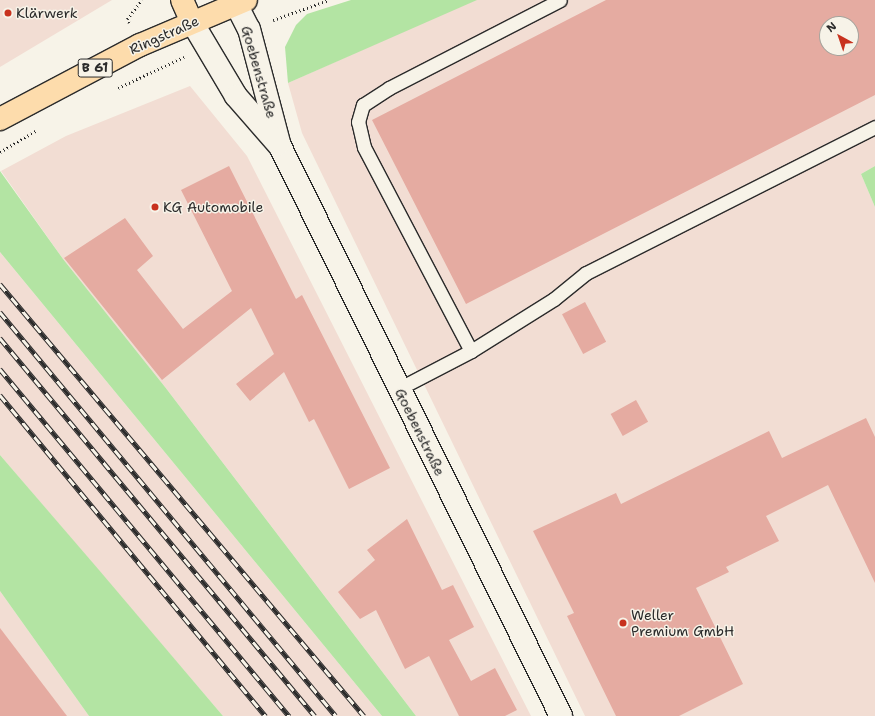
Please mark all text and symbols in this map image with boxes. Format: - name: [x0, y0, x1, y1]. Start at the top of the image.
- place label: Klärwerk: [16, 5, 78, 21]
- marker: Klärwerk: [3, 8, 13, 18]
- street label: Ringstraße: [127, 12, 201, 58]
- north arrow: [819, 16, 859, 56]
- text: N: [823, 19, 840, 36]
- street label: Goebenstraße: [238, 24, 280, 120]
- road number: B 61: [77, 57, 113, 79]
- place label: KG Automobile: [163, 199, 264, 215]
- marker: KG Automobile: [150, 202, 160, 212]
- street label: Goebenstraße: [392, 385, 448, 479]
- place label: Weller Premium GmbH: [631, 607, 734, 640]
- marker: Weller Premium GmbH: [618, 618, 628, 628]

